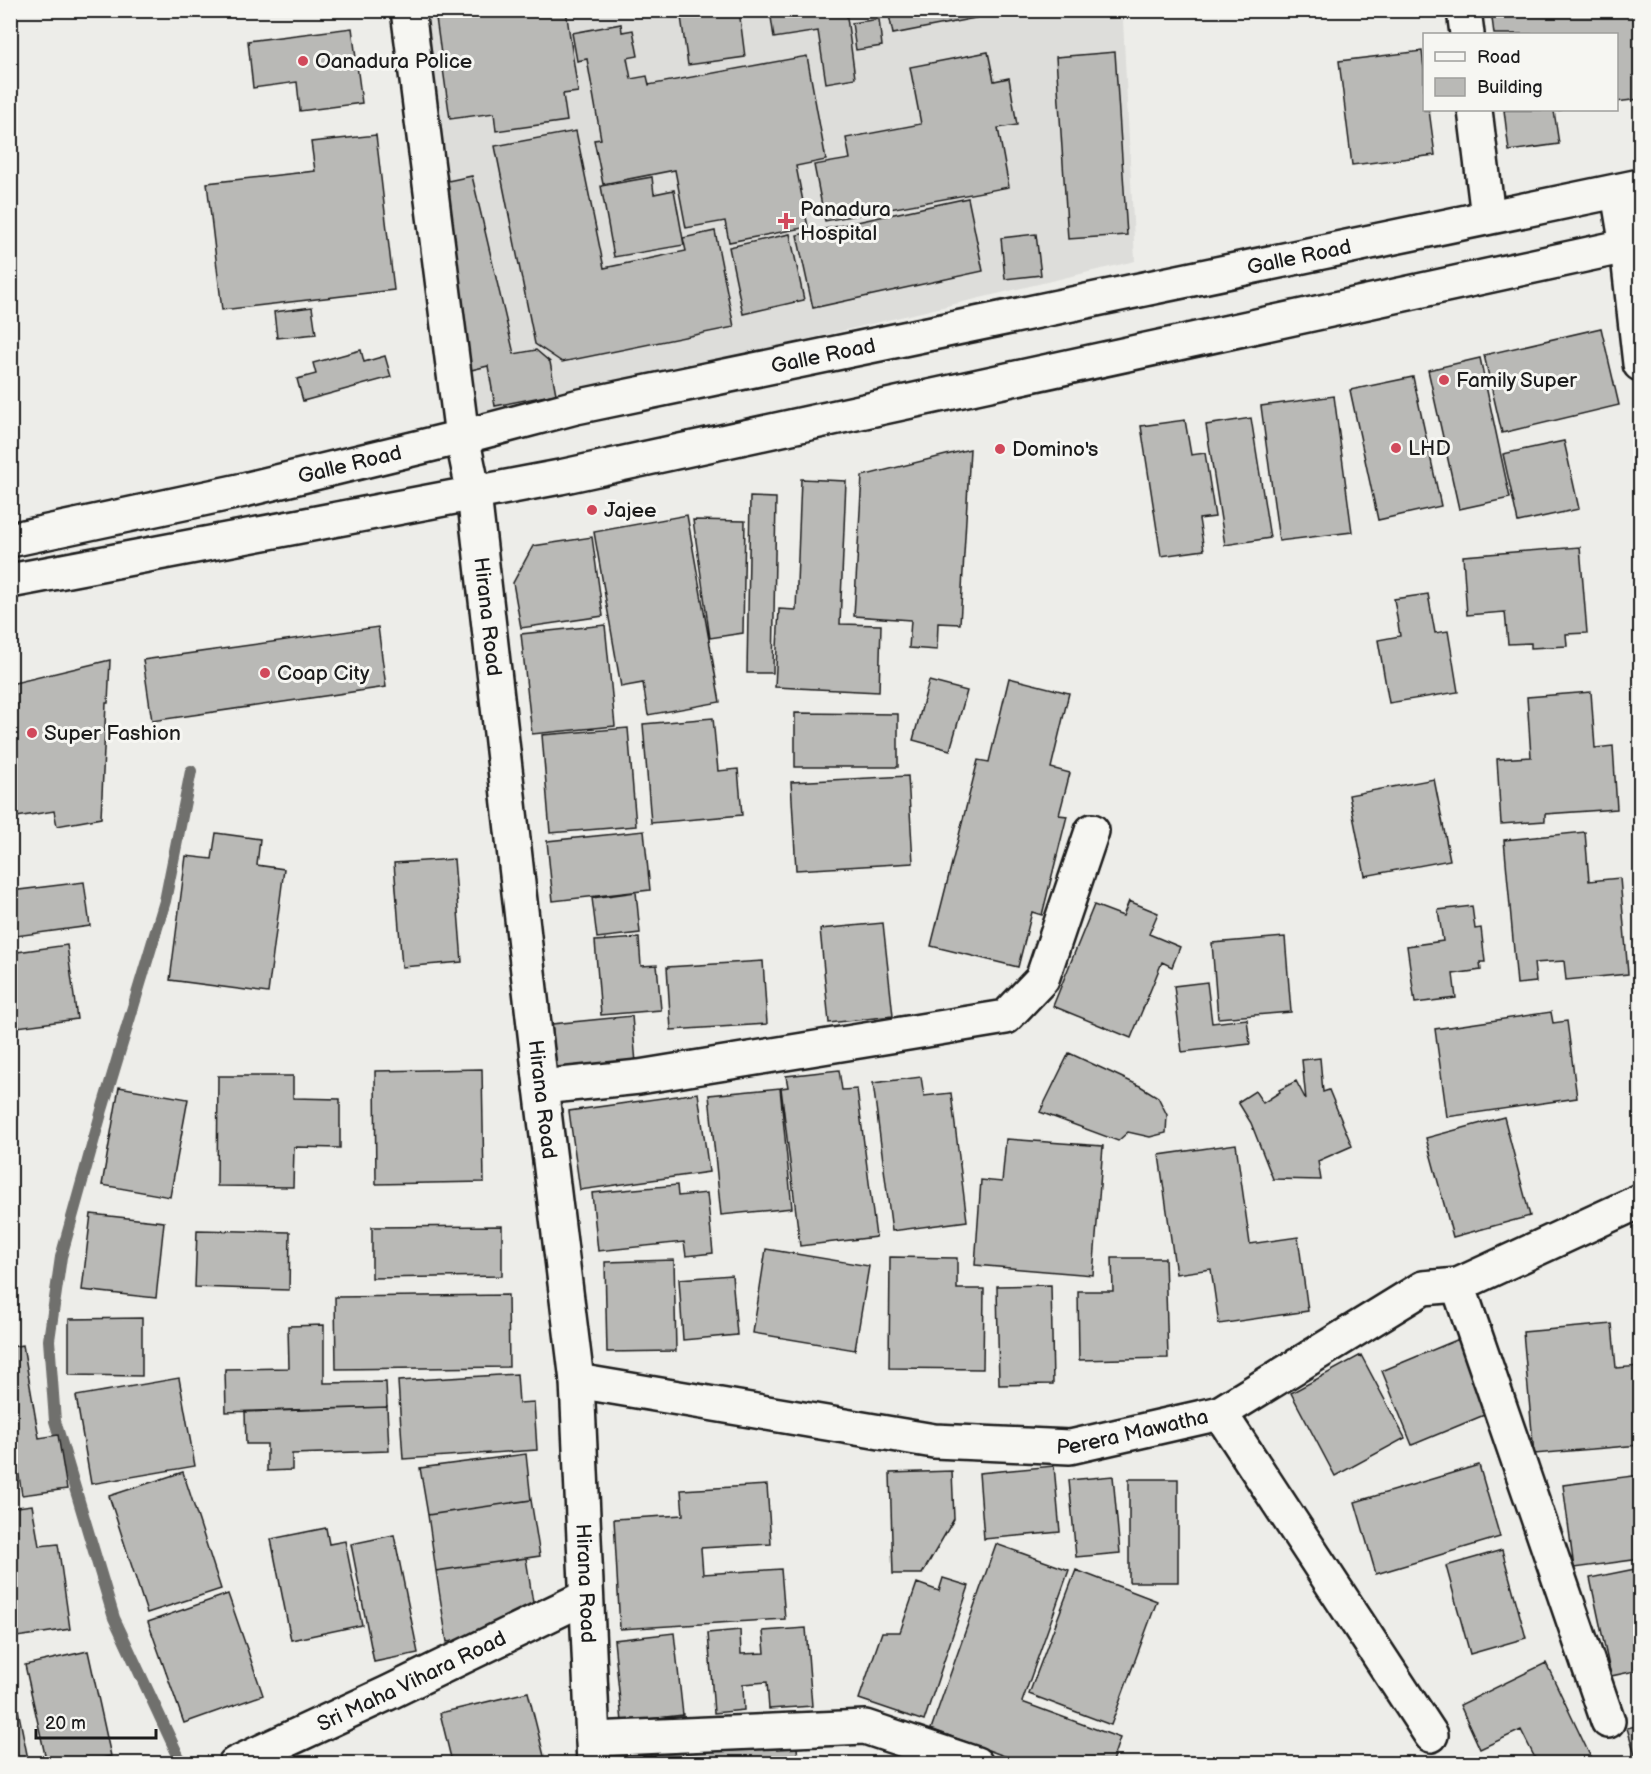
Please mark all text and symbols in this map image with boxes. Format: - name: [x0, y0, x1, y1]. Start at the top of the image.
- legend: [1423, 33, 1618, 111]
- text: Road: [1477, 47, 1521, 68]
- place label: Oanadura Police: [315, 49, 472, 74]
- marker: Oanadura Police: [296, 54, 310, 68]
- text: Building: [1477, 77, 1543, 98]
- place label: Panadura Hospital: [800, 197, 891, 246]
- marker: Panadura Hospital: [777, 212, 795, 230]
- street label: Galle Road: [1245, 234, 1353, 280]
- street label: Galle Road: [769, 333, 878, 379]
- place label: Family Super: [1456, 368, 1577, 393]
- marker: Family Super: [1437, 373, 1451, 387]
- place label: LHD: [1408, 436, 1451, 461]
- place label: Domino's: [1012, 437, 1098, 462]
- street label: Galle Road: [295, 440, 404, 489]
- marker: LHD: [1389, 441, 1403, 455]
- marker: Domino's: [993, 442, 1007, 456]
- place label: Jajee: [604, 498, 656, 523]
- marker: Jajee: [585, 503, 599, 517]
- street label: Hirana Road: [469, 556, 507, 677]
- place label: Coap City: [277, 661, 370, 686]
- marker: Coap City: [258, 666, 272, 680]
- place label: Super Fashion: [44, 721, 181, 746]
- marker: Super Fashion: [25, 726, 39, 740]
- street label: Hirana Road: [523, 1039, 562, 1160]
- street label: Perera Mawatha: [1056, 1404, 1211, 1459]
- street label: Hirana Road: [571, 1523, 601, 1643]
- street label: Sri Maha Vihara Road: [313, 1625, 510, 1737]
- scale bar: [36, 1702, 156, 1740]
- text: 20 m: [45, 1713, 86, 1734]

